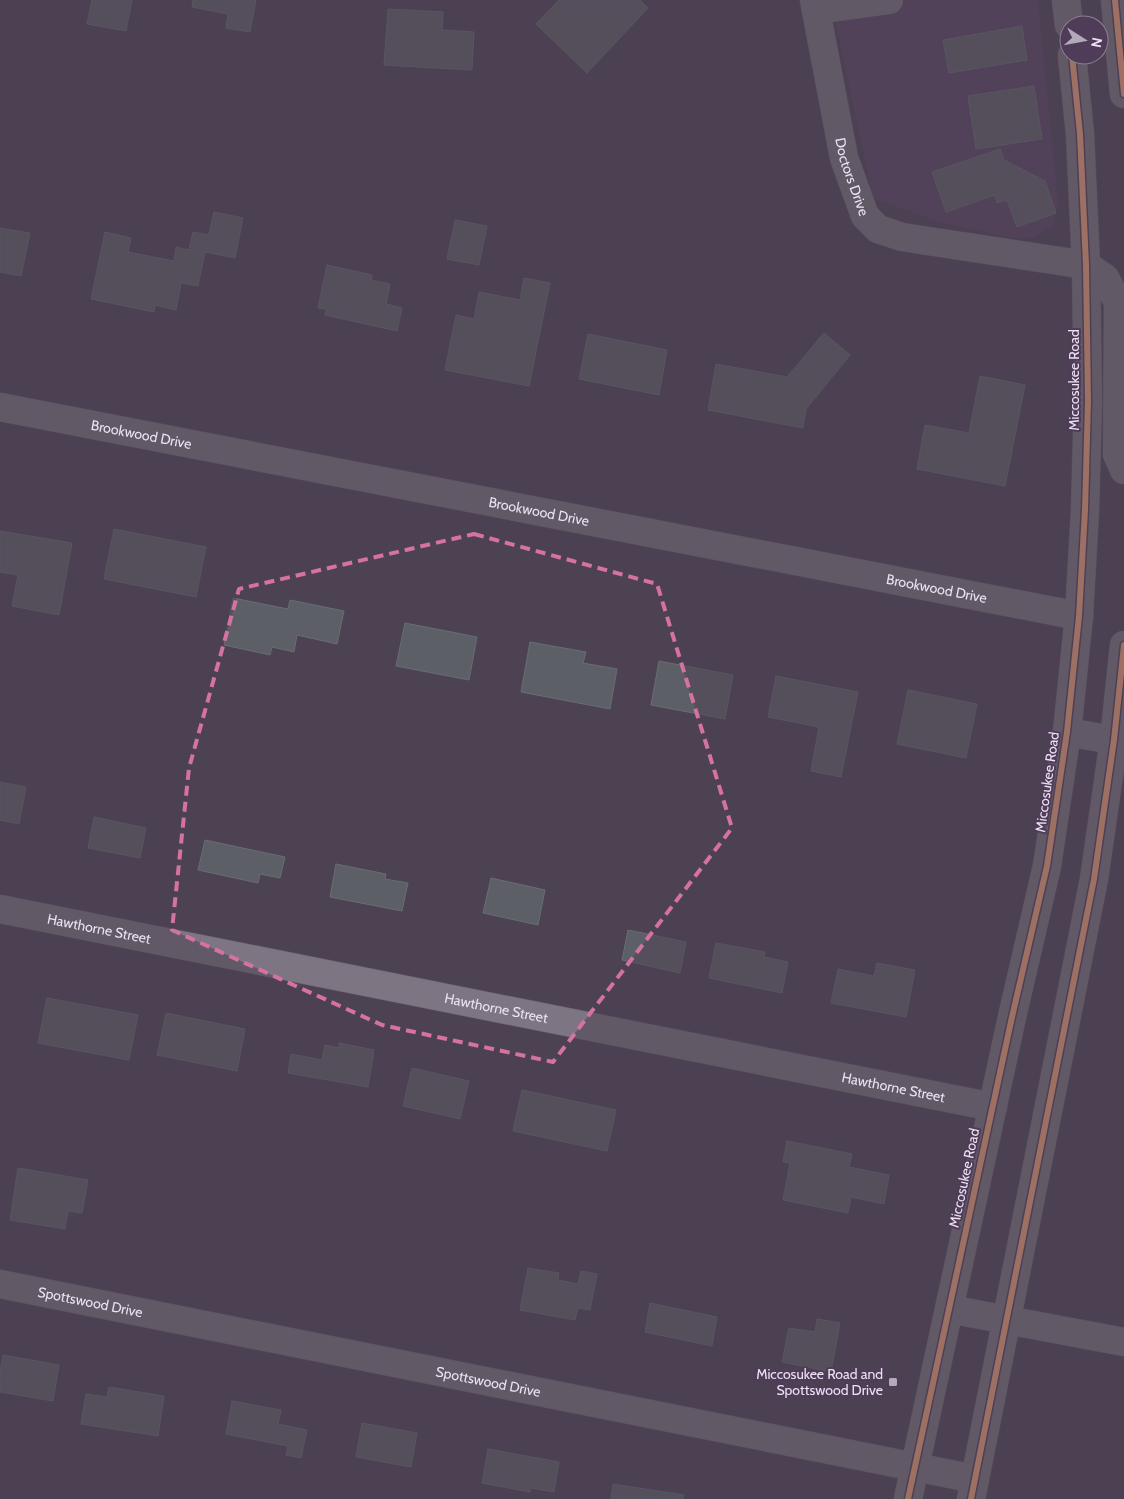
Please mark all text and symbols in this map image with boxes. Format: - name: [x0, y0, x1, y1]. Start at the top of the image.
- north arrow: [1059, 15, 1109, 65]
- text: N: [1087, 36, 1107, 49]
- street label: Doctors Drive: [831, 136, 873, 218]
- street label: Miccosukee Road: [1065, 329, 1083, 431]
- street label: Brookwood Drive: [90, 416, 193, 453]
- street label: Brookwood Drive: [487, 493, 591, 530]
- street label: Brookwood Drive: [885, 570, 988, 607]
- street label: Miccosukee Road: [1031, 731, 1063, 833]
- street label: Hawthorne Street: [46, 910, 153, 948]
- street label: Hawthorne Street: [443, 989, 550, 1027]
- street label: Hawthorne Street: [840, 1068, 947, 1106]
- street label: Miccosukee Road: [945, 1127, 983, 1229]
- street label: Spottswood Drive: [36, 1283, 144, 1321]
- street label: Spottswood Drive: [434, 1362, 542, 1401]
- place label: Miccosukee Road and Spottswood Drive: [756, 1365, 883, 1399]
- marker: Miccosukee Road and Spottswood Drive: [887, 1376, 899, 1388]

